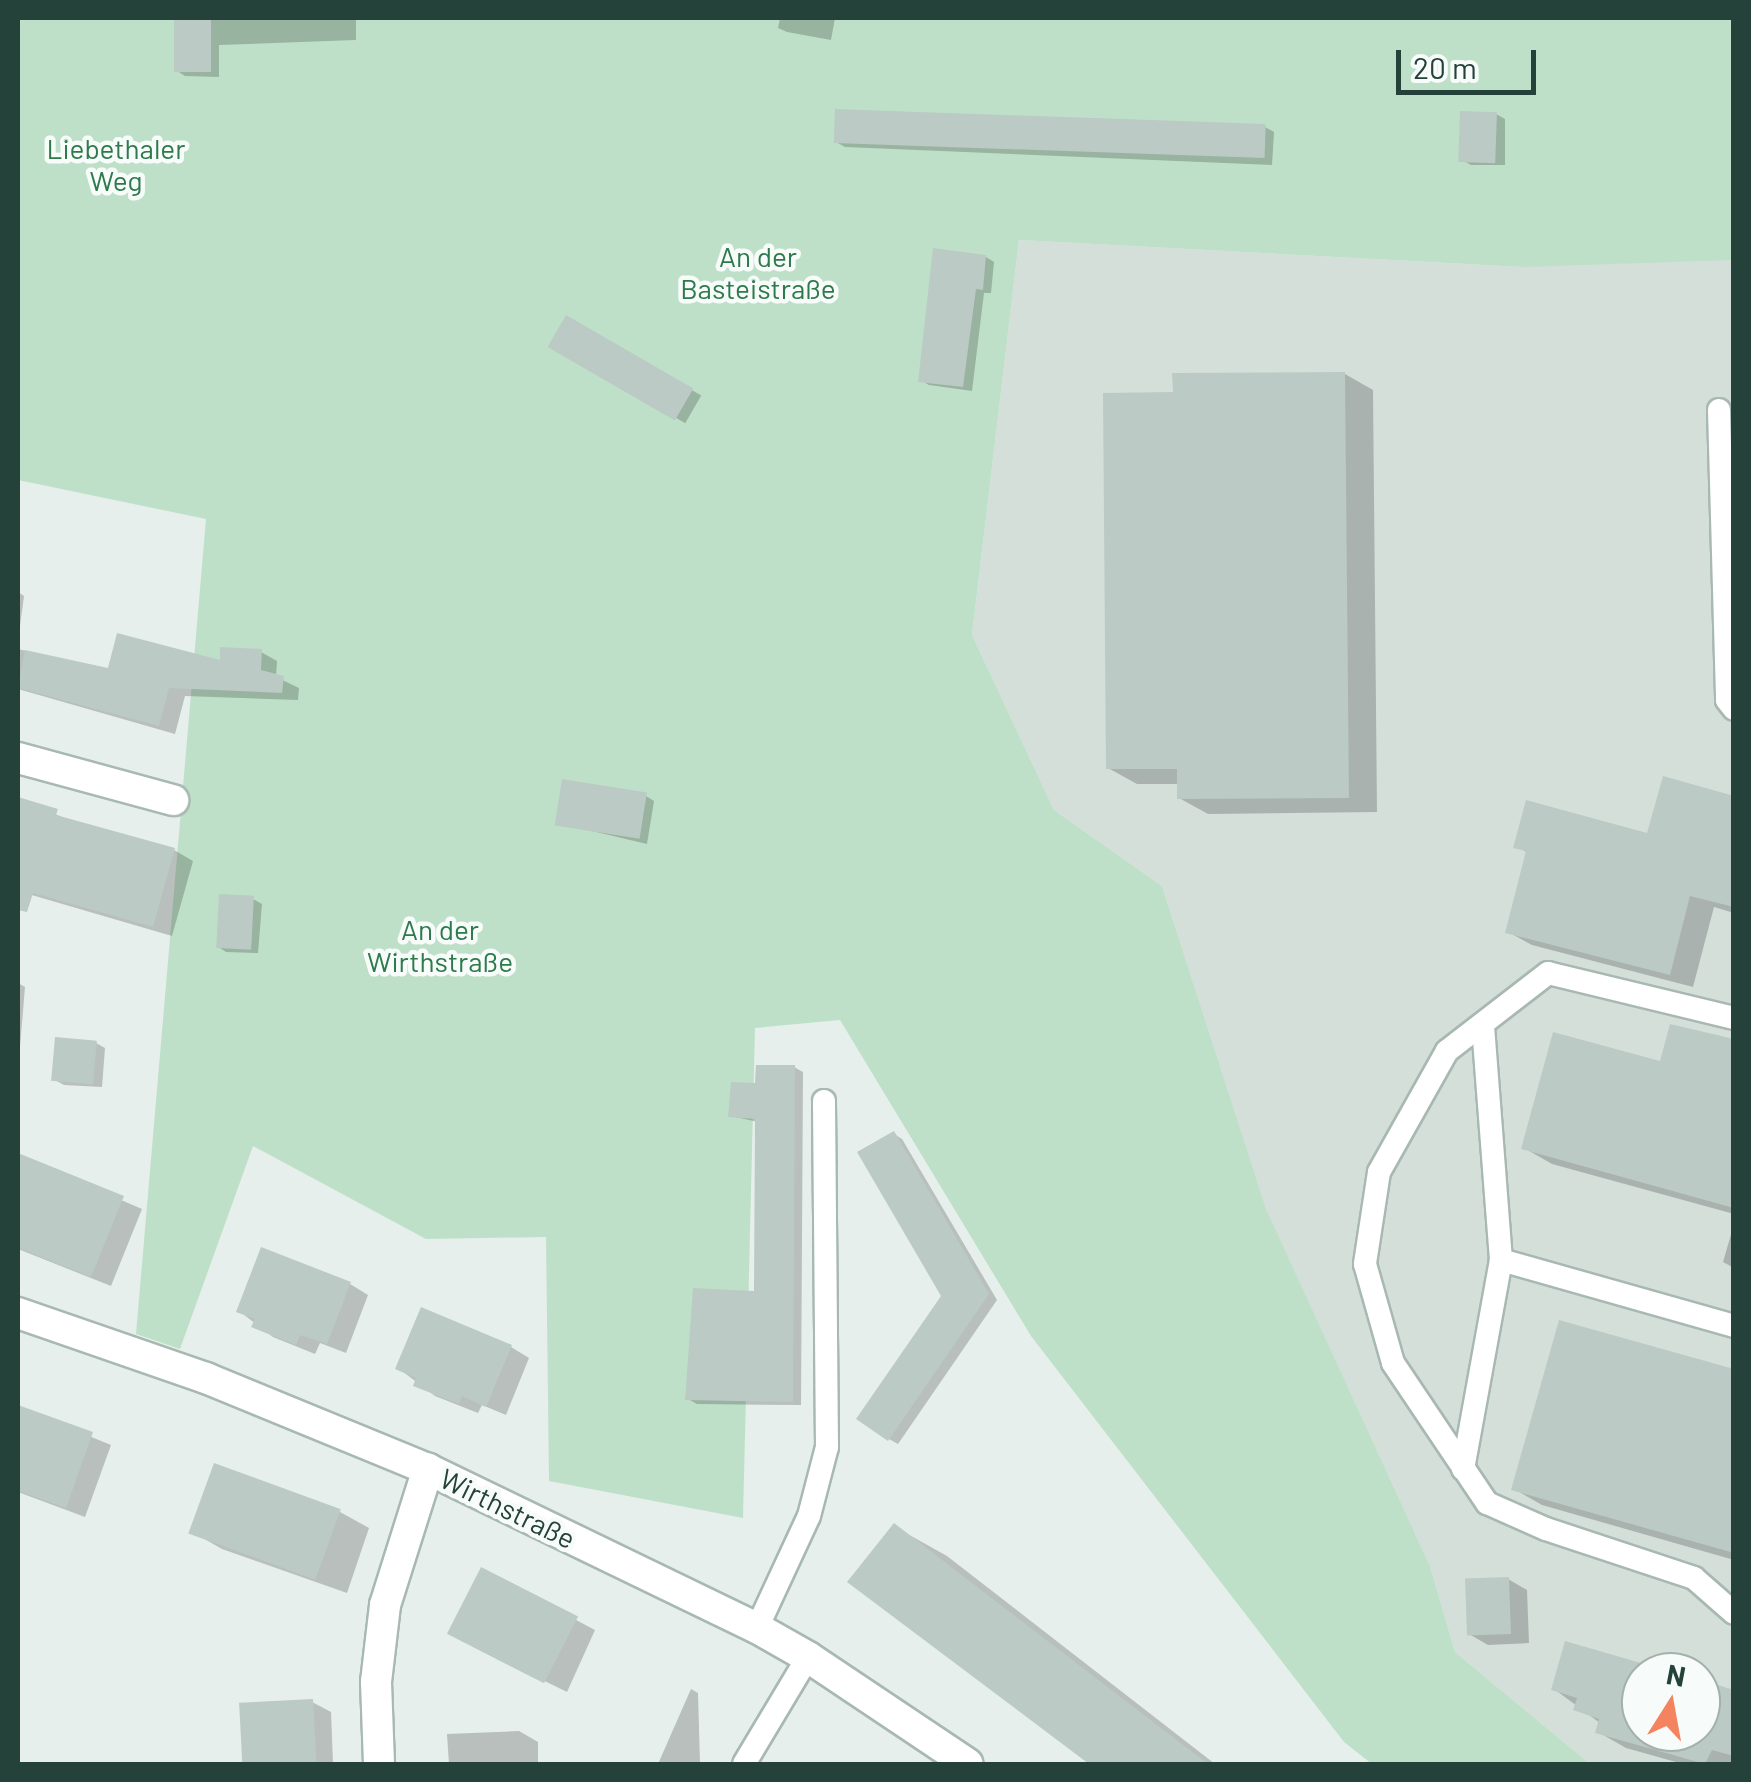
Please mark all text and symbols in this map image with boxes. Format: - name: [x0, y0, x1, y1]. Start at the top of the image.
- scale bar: [1401, 30, 1541, 92]
- text: 20 m: [1413, 49, 1477, 85]
- park label: Liebethaler Weg: [47, 131, 185, 197]
- park label: An der Basteistraße: [680, 239, 836, 305]
- park label: An der Wirthstraße: [367, 912, 513, 978]
- street label: Wirthstraße: [435, 1461, 581, 1555]
- north arrow: [1621, 1652, 1721, 1752]
- text: N: [1664, 1656, 1689, 1693]

